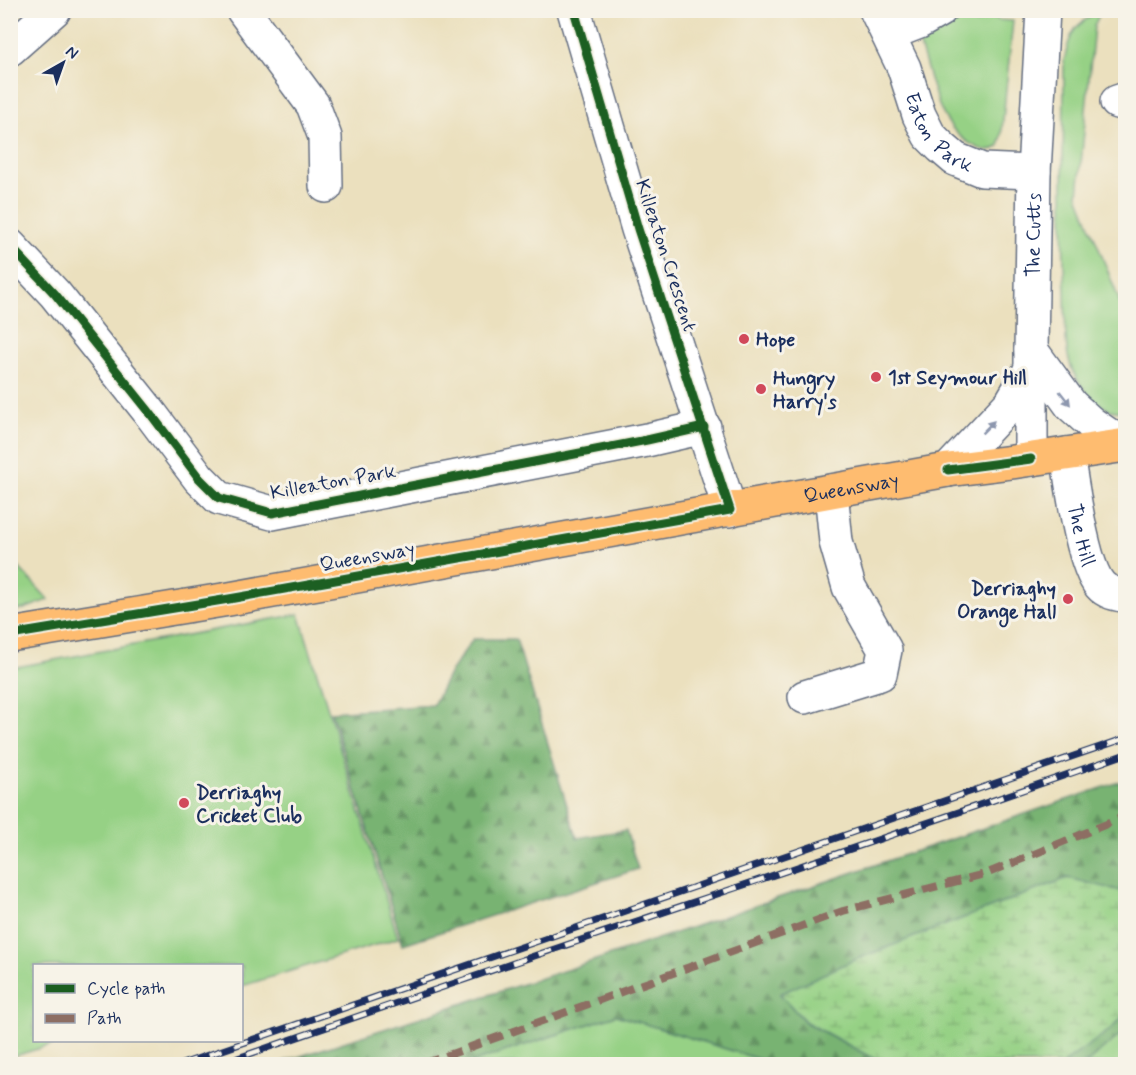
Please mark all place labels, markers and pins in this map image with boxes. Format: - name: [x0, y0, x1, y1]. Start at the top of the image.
- place label: Hope: [756, 327, 795, 354]
- marker: Hope: [737, 332, 751, 346]
- place label: 1st Seymour Hill: [888, 365, 1027, 392]
- place label: Hungry Harry's: [773, 366, 837, 416]
- marker: 1st Seymour Hill: [869, 370, 883, 384]
- marker: Hungry Harry's: [754, 382, 768, 396]
- place label: Derriaghy Orange Hall: [957, 576, 1056, 628]
- marker: Derriaghy Orange Hall: [1061, 592, 1075, 606]
- place label: Derriaghy Cricket Club: [196, 780, 302, 830]
- marker: Derriaghy Cricket Club: [177, 796, 191, 810]

